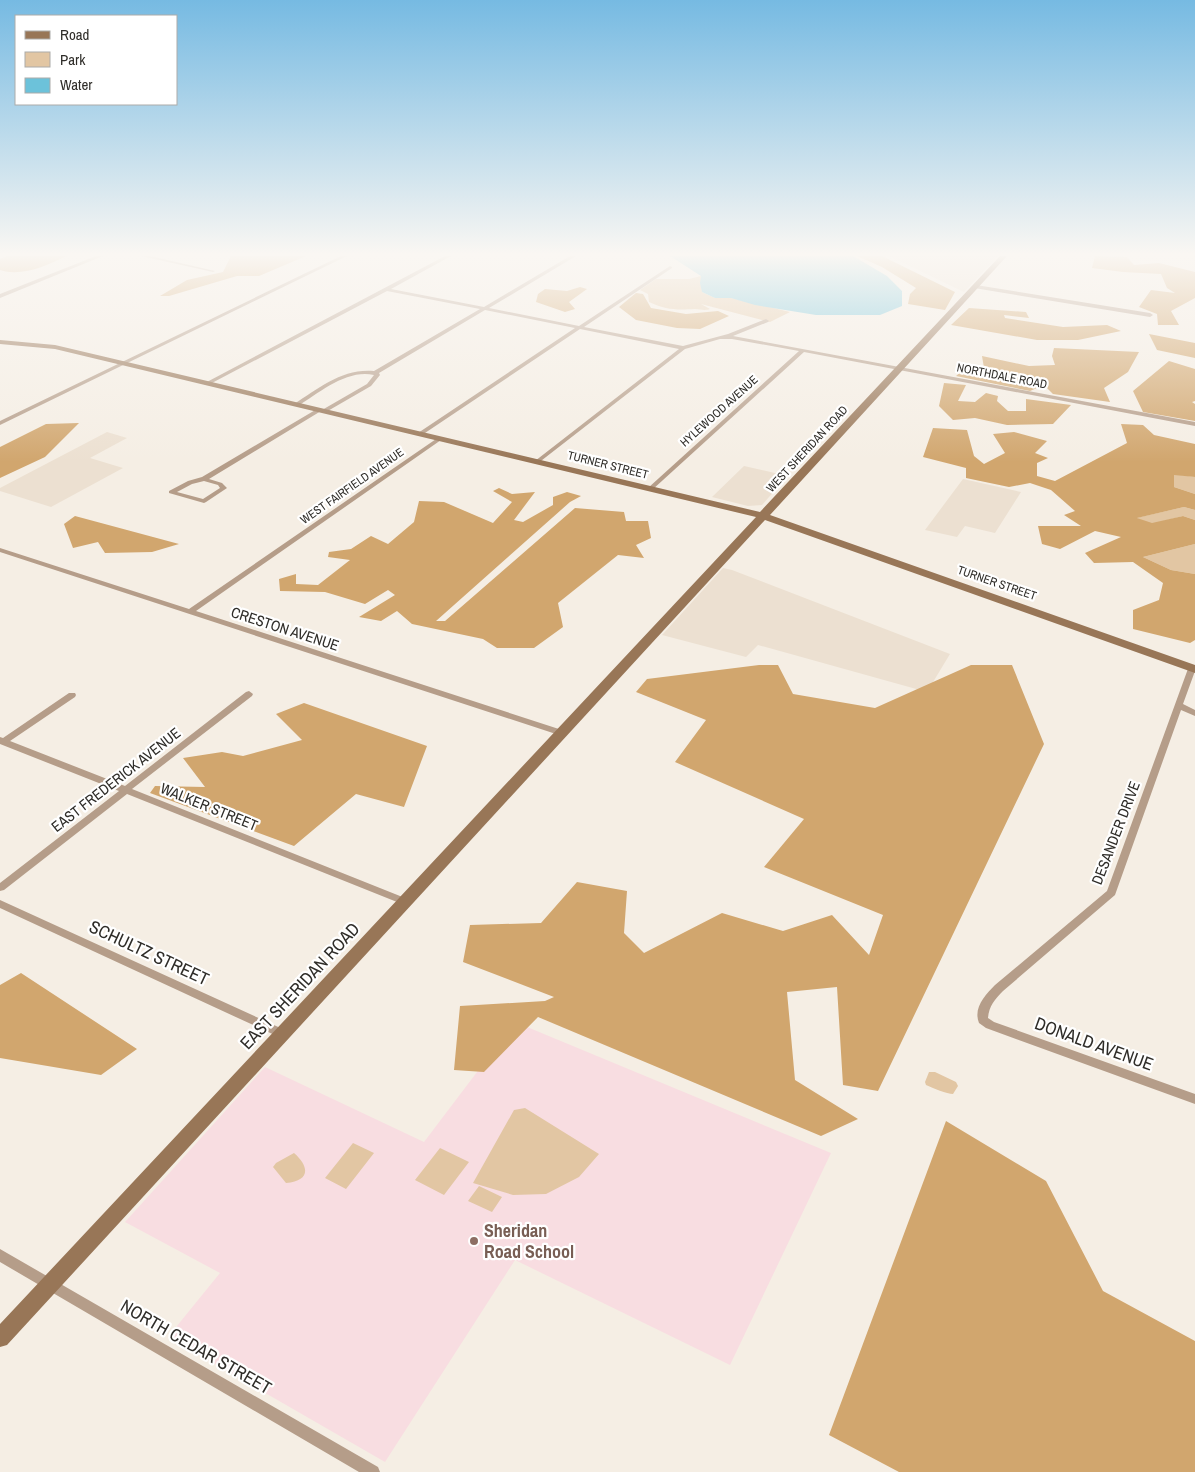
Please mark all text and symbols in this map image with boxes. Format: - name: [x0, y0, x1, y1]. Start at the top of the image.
- legend: [15, 15, 178, 105]
- text: Road: [60, 24, 89, 45]
- text: Park: [60, 49, 86, 70]
- text: Water: [60, 74, 92, 95]
- street label: NORTHDALE ROAD: [955, 359, 1049, 393]
- street label: HYLEWOOD AVENUE: [677, 372, 761, 450]
- street label: WEST SHERIDAN ROAD: [763, 402, 851, 496]
- street label: WEST FAIRFIELD AVENUE: [297, 444, 407, 528]
- street label: TURNER STREET: [566, 447, 650, 483]
- street label: TURNER STREET: [955, 562, 1039, 604]
- street label: CRESTON AVENUE: [228, 601, 342, 656]
- street label: EAST FREDERICK AVENUE: [47, 722, 185, 837]
- street label: WALKER STREET: [157, 777, 262, 836]
- street label: DESANDER DRIVE: [1086, 778, 1145, 888]
- street label: SCHULTZ STREET: [85, 914, 213, 991]
- street label: EAST SHERIDAN ROAD: [234, 917, 365, 1055]
- street label: DONALD AVENUE: [1031, 1011, 1157, 1077]
- place label: Sheridan Road School: [484, 1218, 574, 1264]
- marker: Sheridan Road School: [468, 1235, 480, 1247]
- street label: NORTH CEDAR STREET: [116, 1293, 276, 1400]

